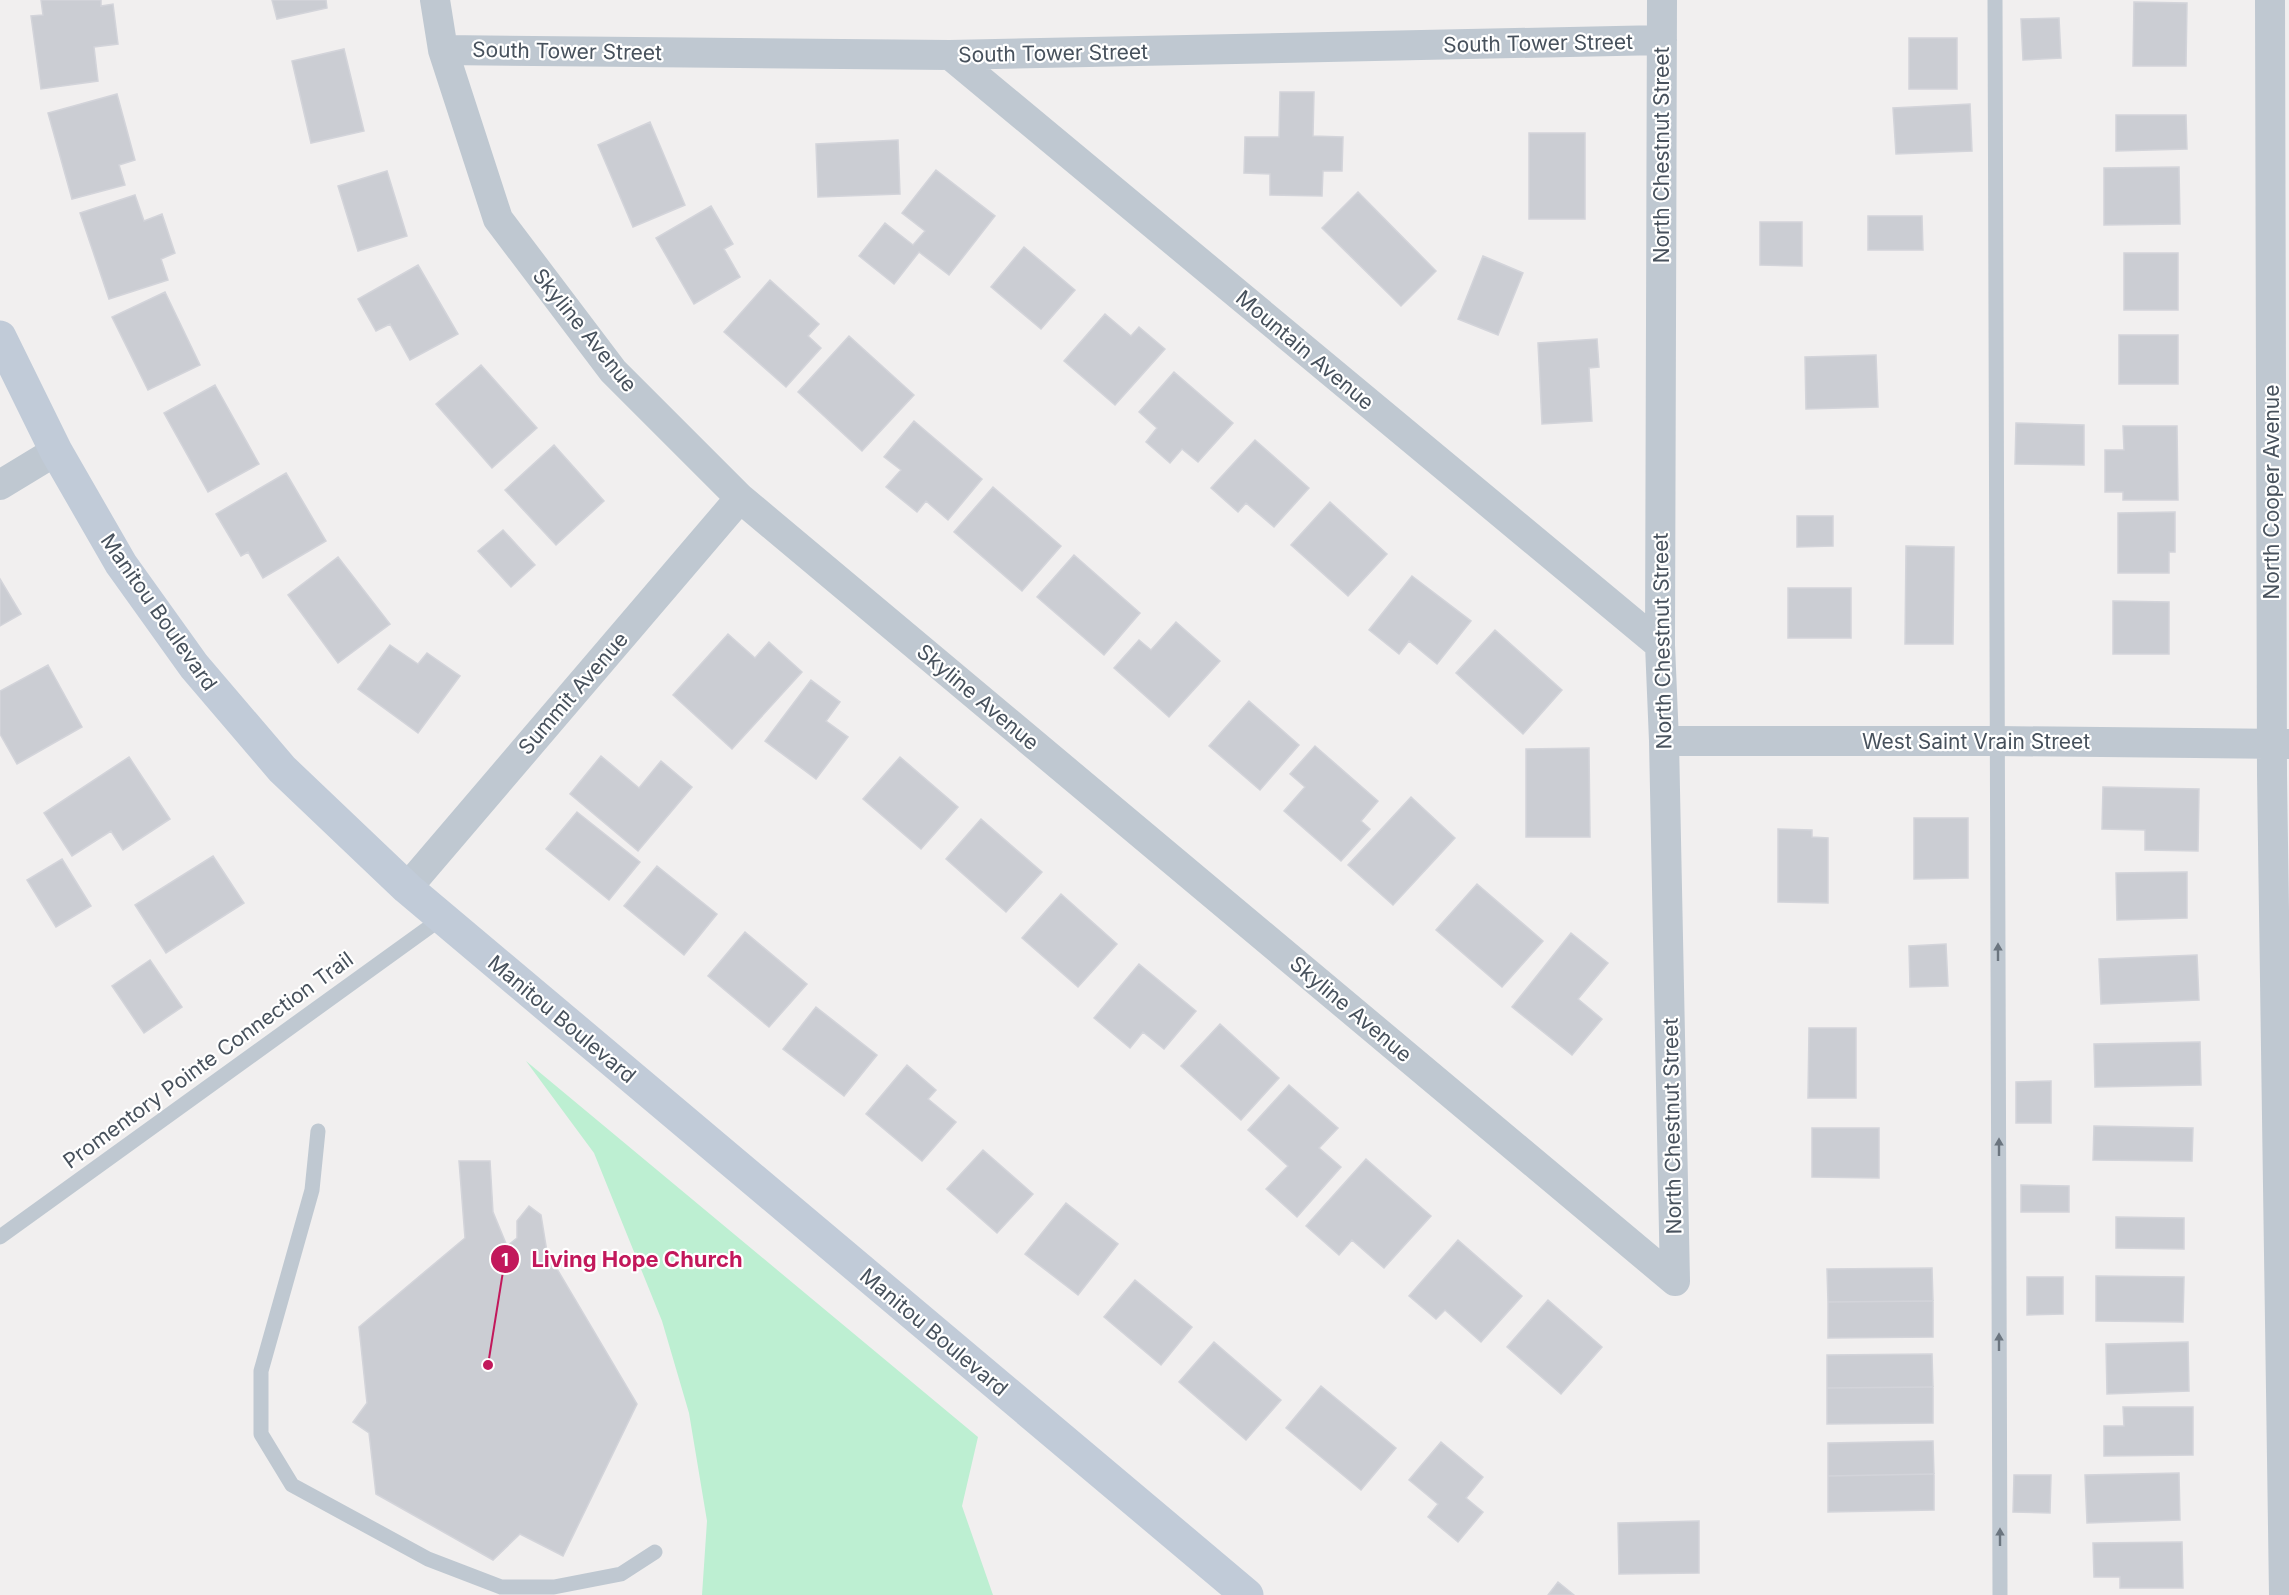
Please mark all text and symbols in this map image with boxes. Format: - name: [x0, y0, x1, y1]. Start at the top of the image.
- street label: South Tower Street: [1443, 29, 1633, 57]
- street label: South Tower Street: [472, 37, 662, 65]
- street label: South Tower Street: [958, 39, 1148, 67]
- street label: North Chestnut Street: [1649, 47, 1674, 263]
- street label: Skyline Avenue: [528, 263, 642, 397]
- street label: Mountain Avenue: [1231, 285, 1379, 415]
- street label: North Cooper Avenue: [2259, 384, 2284, 600]
- street label: Manitou Boulevard: [96, 529, 222, 695]
- street label: North Chestnut Street: [1648, 532, 1676, 750]
- street label: Summit Avenue: [513, 627, 633, 759]
- street label: Skyline Avenue: [912, 639, 1044, 755]
- street label: West Saint Vrain Street: [1862, 729, 2090, 754]
- one-way arrow: [1993, 942, 2003, 961]
- street label: Promentory Pointe Connection Trail: [58, 946, 358, 1174]
- street label: Manitou Boulevard: [483, 950, 641, 1088]
- street label: Skyline Avenue: [1285, 951, 1417, 1067]
- street label: North Chestnut Street: [1658, 1017, 1686, 1235]
- one-way arrow: [1994, 1137, 2004, 1156]
- callout: Living Hope Church: [490, 1239, 755, 1279]
- text: Living Hope Church: [531, 1246, 743, 1272]
- text: 1: [501, 1249, 509, 1270]
- street label: Manitou Boulevard: [855, 1263, 1013, 1401]
- one-way arrow: [1994, 1332, 2004, 1351]
- one-way arrow: [1995, 1527, 2005, 1546]

